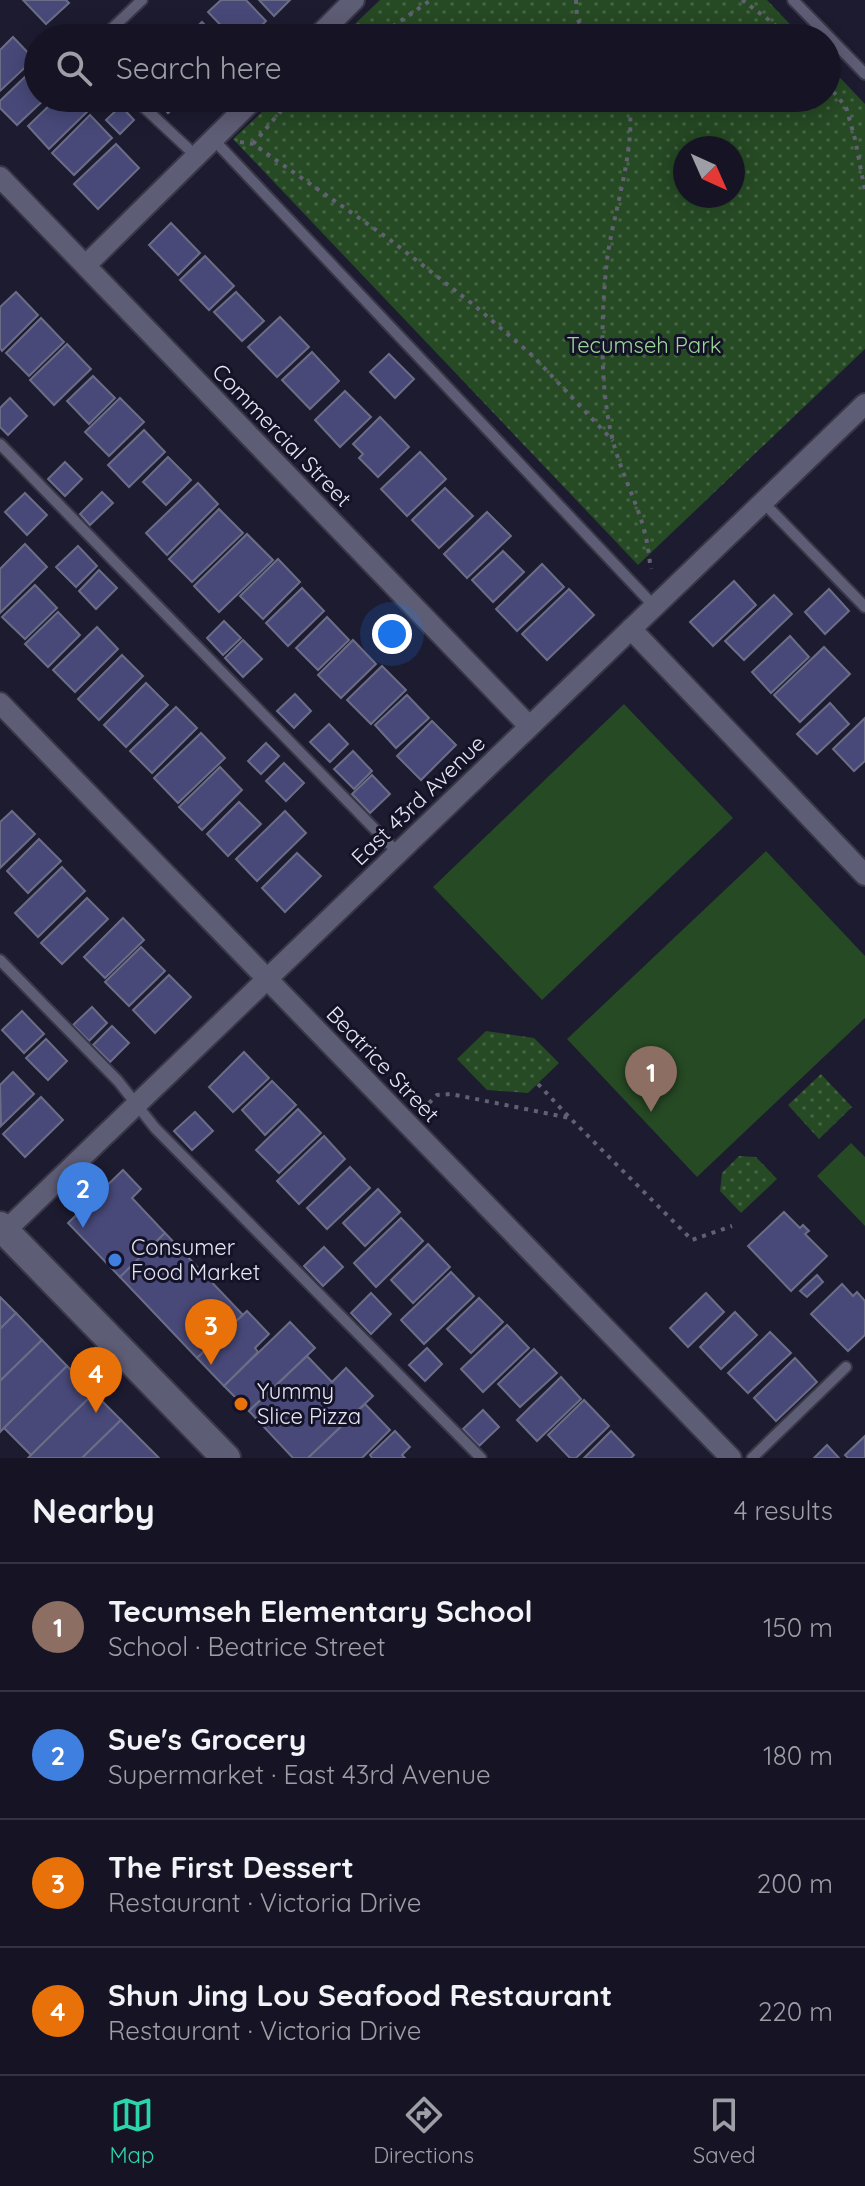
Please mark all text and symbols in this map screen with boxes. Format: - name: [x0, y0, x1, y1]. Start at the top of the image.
- search box: [24, 24, 841, 112]
- icon: search: [52, 46, 96, 90]
- text: Search here: [116, 49, 282, 87]
- north arrow: [673, 136, 745, 208]
- park label: Tecumseh Park: [567, 331, 721, 359]
- street label: Commercial Street: [206, 357, 358, 513]
- your location: [372, 614, 412, 654]
- street label: East 43rd Avenue: [345, 729, 491, 871]
- street label: Beatrice Street: [321, 1000, 445, 1128]
- pin: 1: [625, 1046, 677, 1112]
- pin: 2: [57, 1162, 109, 1228]
- place label: Consumer Food Market: [131, 1233, 260, 1286]
- marker: Consumer Food Market: [106, 1251, 124, 1269]
- pin: 3: [185, 1299, 237, 1365]
- pin: 4: [70, 1347, 122, 1413]
- place label: Yummy Slice Pizza: [257, 1377, 361, 1430]
- marker: Yummy Slice Pizza: [232, 1395, 250, 1413]
- text: Nearby: [32, 1489, 155, 1532]
- text: 4 results: [734, 1494, 833, 1527]
- text: Tecumseh Elementary School: [108, 1592, 533, 1630]
- text: 1: [53, 1611, 63, 1644]
- text: 150 m: [763, 1611, 833, 1644]
- text: School · Beatrice Street: [108, 1630, 386, 1663]
- text: Sue's Grocery: [108, 1720, 306, 1758]
- text: 2: [51, 1739, 65, 1772]
- text: 180 m: [763, 1739, 833, 1772]
- text: Supermarket · East 43rd Avenue: [108, 1758, 491, 1791]
- text: The First Dessert: [108, 1848, 354, 1886]
- text: 3: [51, 1867, 65, 1900]
- text: 200 m: [757, 1867, 833, 1900]
- text: Restaurant · Victoria Drive: [108, 1886, 422, 1919]
- text: Shun Jing Lou Seafood Restaurant: [108, 1976, 612, 2014]
- text: 4: [50, 1995, 66, 2028]
- text: 220 m: [758, 1995, 833, 2028]
- text: Restaurant · Victoria Drive: [108, 2014, 422, 2047]
- tab: Map: [109, 2093, 154, 2169]
- tab: Directions: [373, 2093, 474, 2169]
- tab: Saved: [693, 2093, 756, 2169]

